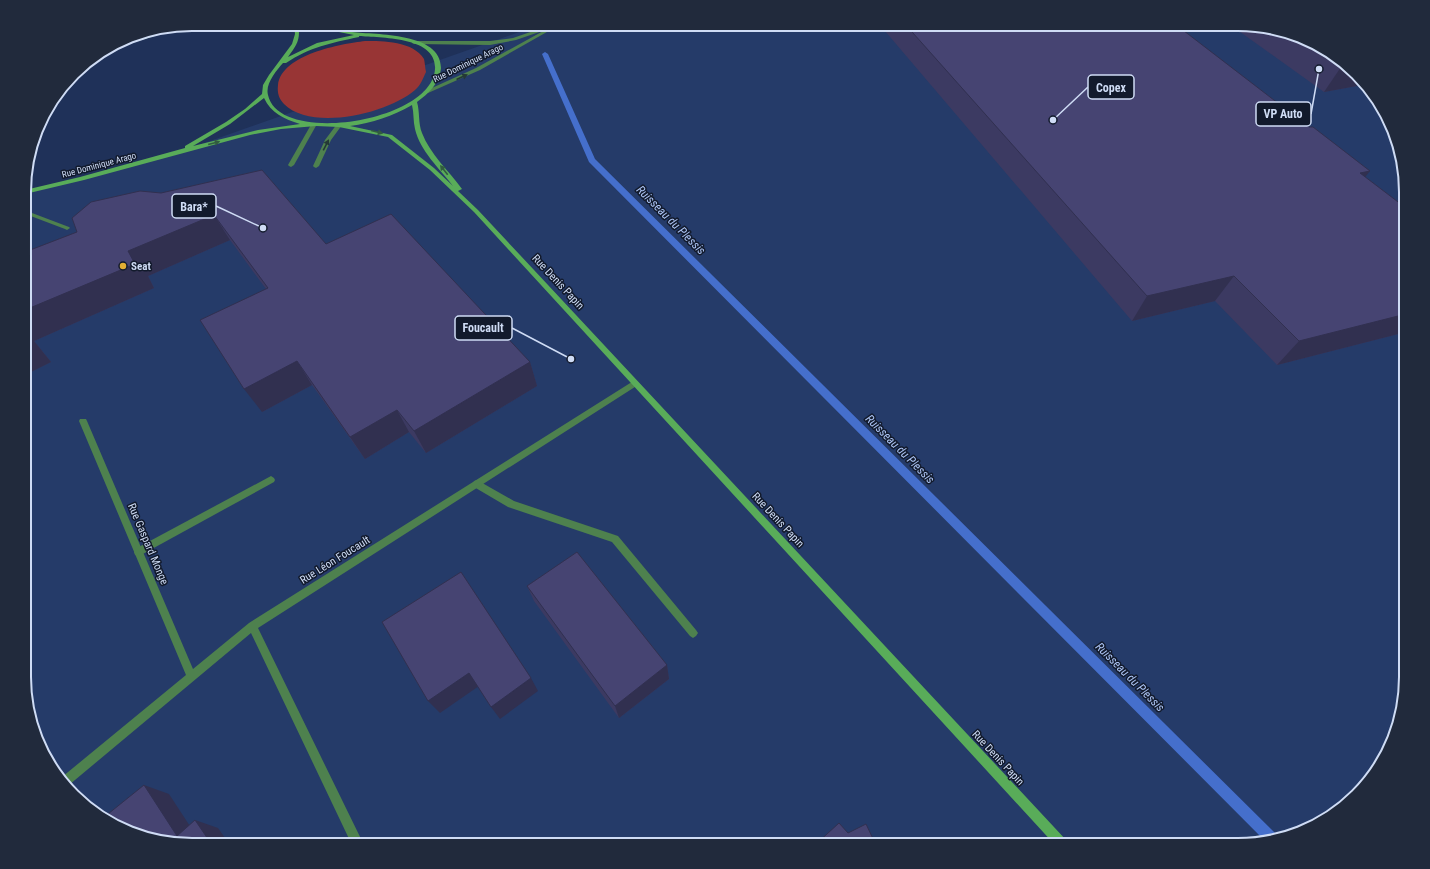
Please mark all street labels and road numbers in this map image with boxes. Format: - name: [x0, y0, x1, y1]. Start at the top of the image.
- street label: Rue Dominique Arago: [431, 42, 505, 84]
- street label: Rue Dominique Arago: [61, 150, 138, 180]
- street label: Rue Denis Papin: [529, 252, 587, 312]
- street label: Rue Denis Papin: [749, 490, 807, 550]
- street label: Rue Gaspard Monge: [125, 501, 171, 587]
- street label: Rue Léon Foucault: [298, 533, 372, 587]
- street label: Rue Denis Papin: [969, 728, 1027, 788]

